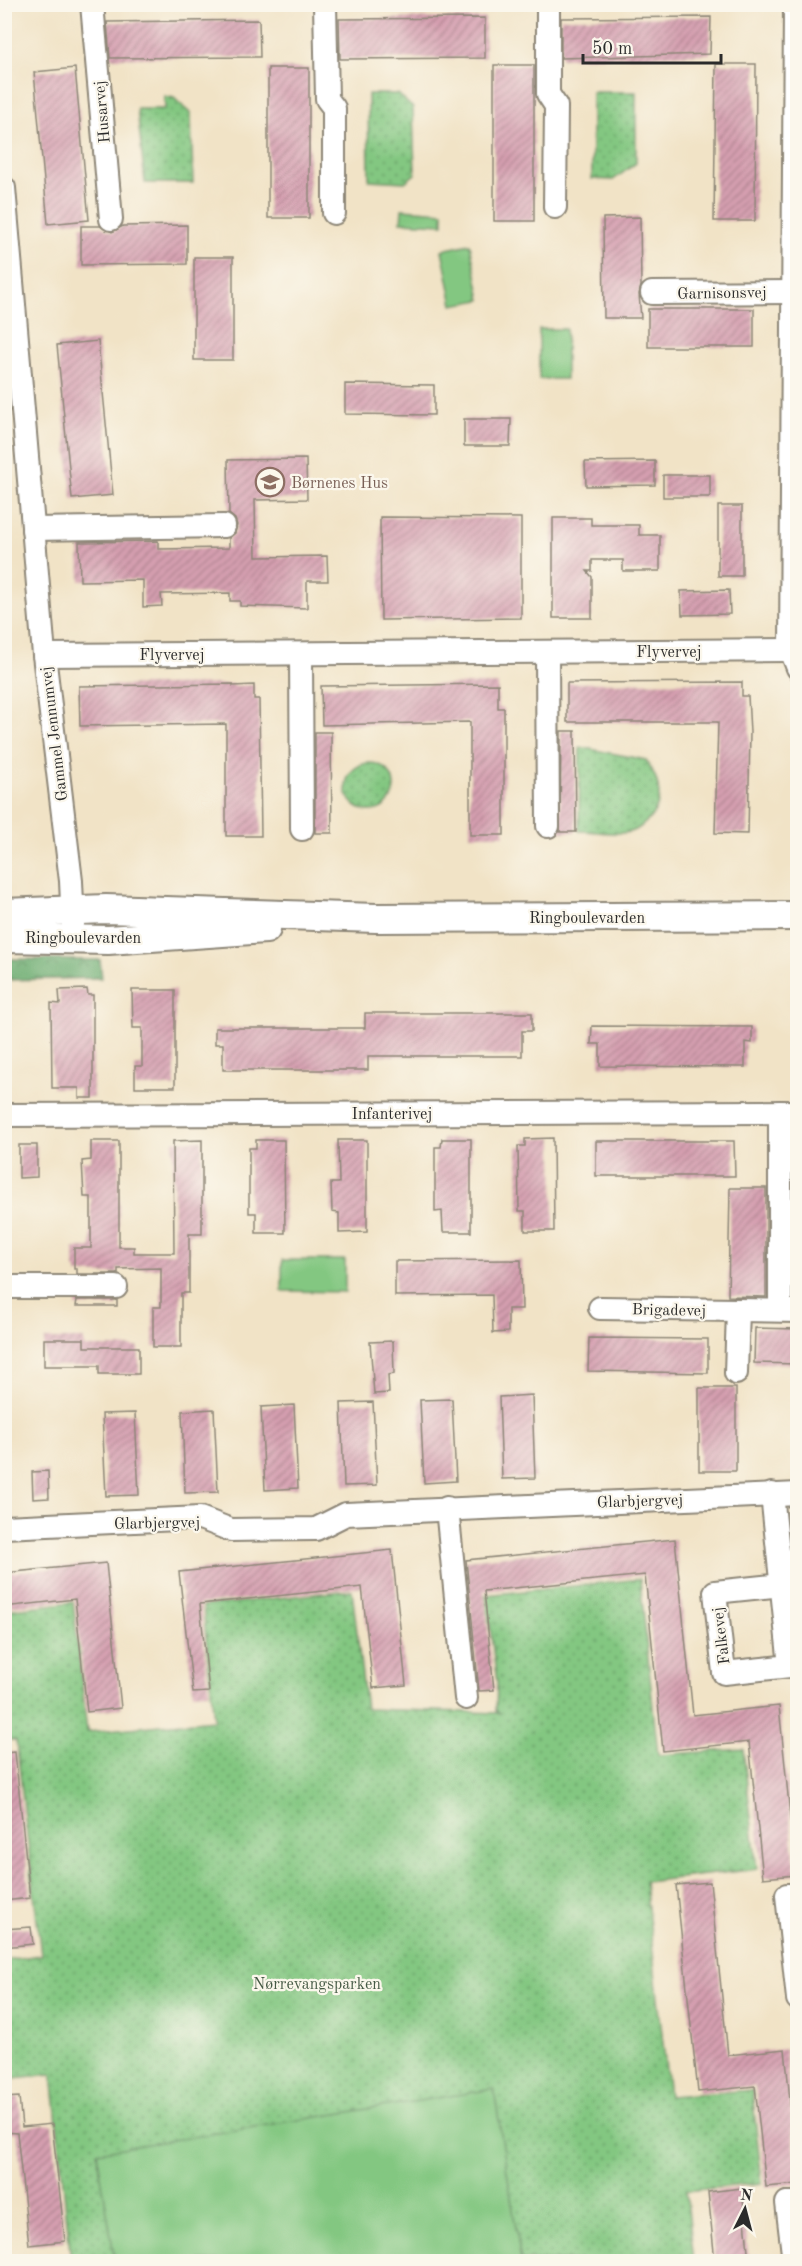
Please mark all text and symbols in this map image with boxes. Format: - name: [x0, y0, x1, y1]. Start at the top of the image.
- scale bar: [583, 27, 721, 65]
- text: 50 m: [592, 40, 632, 58]
- street label: Husarvej: [92, 80, 114, 144]
- street label: Garnisonsvej: [677, 285, 767, 303]
- school or university icon: Børnenes Hus: [254, 466, 286, 498]
- place label: Børnenes Hus: [291, 476, 388, 492]
- street label: Flyvervej: [636, 645, 702, 661]
- street label: Flyvervej: [139, 648, 205, 664]
- street label: Gammel Jennumvej: [39, 665, 71, 802]
- street label: Ringboulevarden: [529, 911, 645, 927]
- street label: Ringboulevarden: [25, 931, 141, 947]
- street label: Infanterivej: [352, 1107, 432, 1123]
- street label: Brigadevej: [632, 1302, 706, 1320]
- street label: Glarbjergvej: [597, 1492, 684, 1512]
- street label: Glarbjergvej: [114, 1515, 200, 1533]
- street label: Falkevej: [711, 1606, 733, 1665]
- park label: Nørrevangsparken: [253, 1977, 381, 1993]
- north arrow: [715, 2179, 775, 2239]
- text: N: [739, 2187, 754, 2205]

